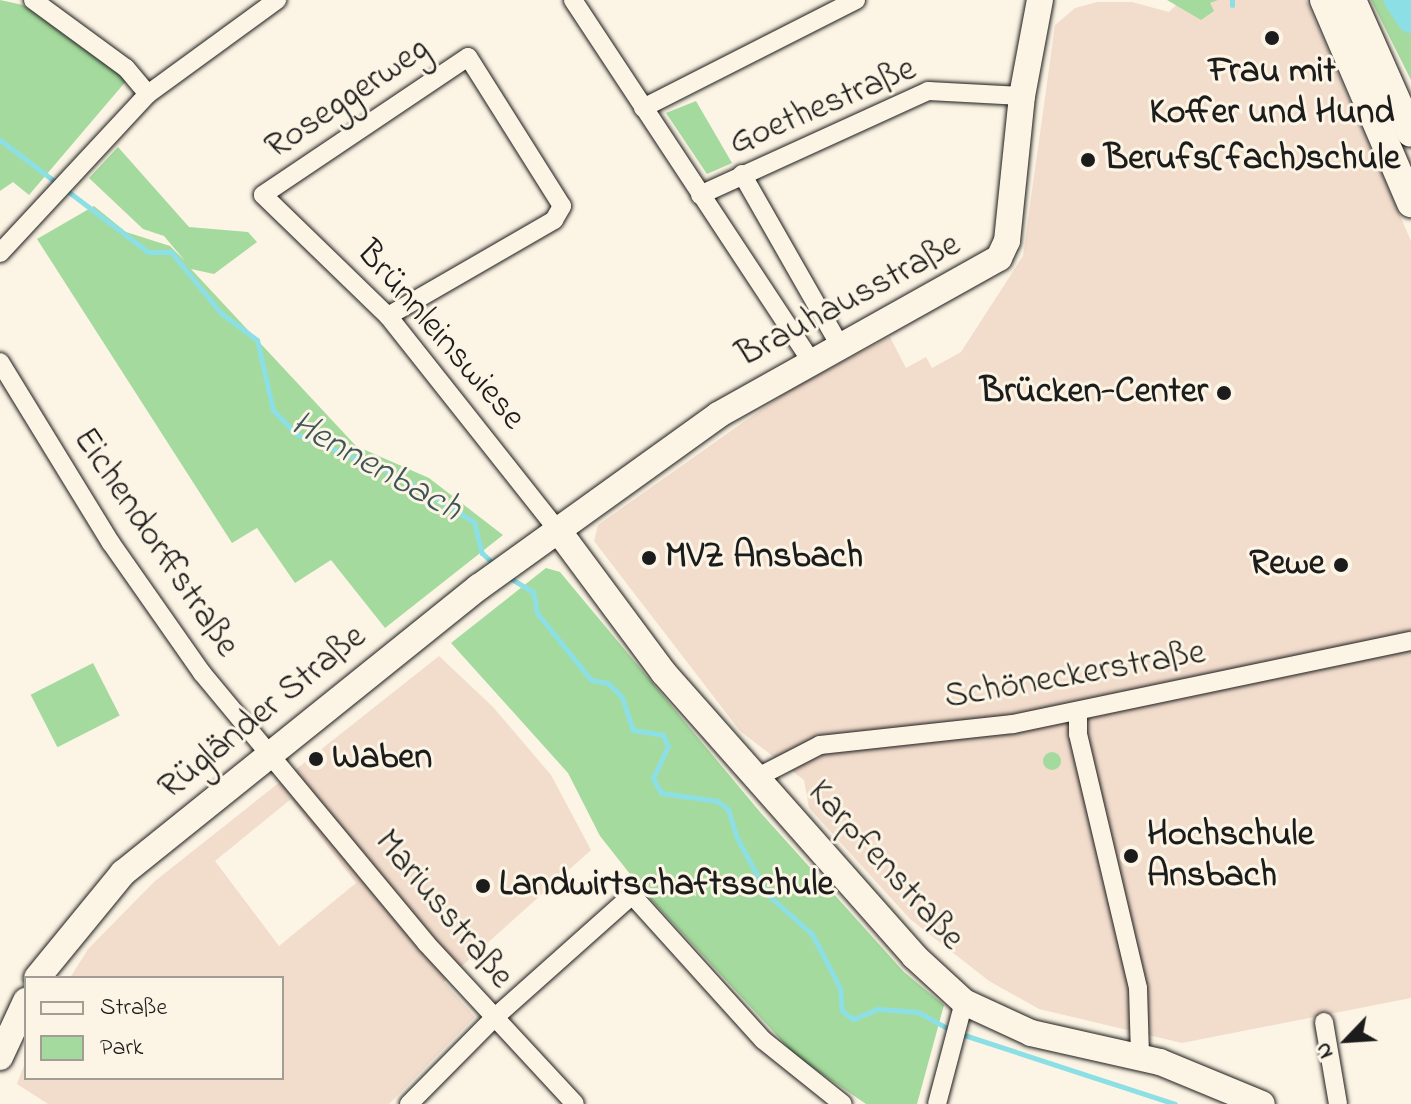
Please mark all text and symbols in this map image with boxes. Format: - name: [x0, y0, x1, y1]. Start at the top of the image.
- street label: Roseggerweg: [258, 28, 438, 170]
- marker: Frau mit Koffer und Hund: [1263, 29, 1281, 47]
- street label: Goethestraße: [723, 48, 923, 166]
- place label: Frau mit Koffer und Hund: [1149, 50, 1395, 135]
- place label: Berufs(fach)schule: [1104, 138, 1400, 182]
- marker: Berufs(fach)schule: [1079, 151, 1097, 169]
- street label: Brauhausstraße: [730, 224, 968, 378]
- street label: Brünnleinswiese: [346, 232, 534, 440]
- place label: Brücken-Center: [980, 371, 1208, 415]
- marker: Brücken-Center: [1215, 384, 1233, 402]
- water label: Hennenbach: [282, 403, 468, 533]
- street label: Eichendorffstraße: [62, 420, 248, 666]
- place label: MVZ Ansbach: [665, 536, 863, 580]
- place label: Rewe: [1249, 543, 1325, 587]
- marker: MVZ Ansbach: [640, 549, 658, 567]
- marker: Rewe: [1332, 556, 1350, 574]
- street label: Rügländer Straße: [151, 616, 375, 810]
- street label: Schöneckerstraße: [941, 632, 1209, 720]
- place label: Waben: [332, 737, 432, 781]
- marker: Waben: [307, 750, 325, 768]
- street label: Karpfenstraße: [797, 772, 973, 960]
- place label: Hochschule Ansbach: [1147, 813, 1314, 898]
- street label: Mariusstraße: [364, 822, 522, 998]
- marker: Hochschule Ansbach: [1122, 847, 1140, 865]
- place label: Landwirtschaftsschule: [499, 864, 834, 908]
- marker: Landwirtschaftsschule: [474, 877, 492, 895]
- legend: [24, 976, 284, 1080]
- text: Straße: [100, 991, 167, 1026]
- north arrow: [1307, 1000, 1387, 1080]
- text: Park: [100, 1031, 143, 1066]
- text: N: [1308, 1037, 1343, 1064]

